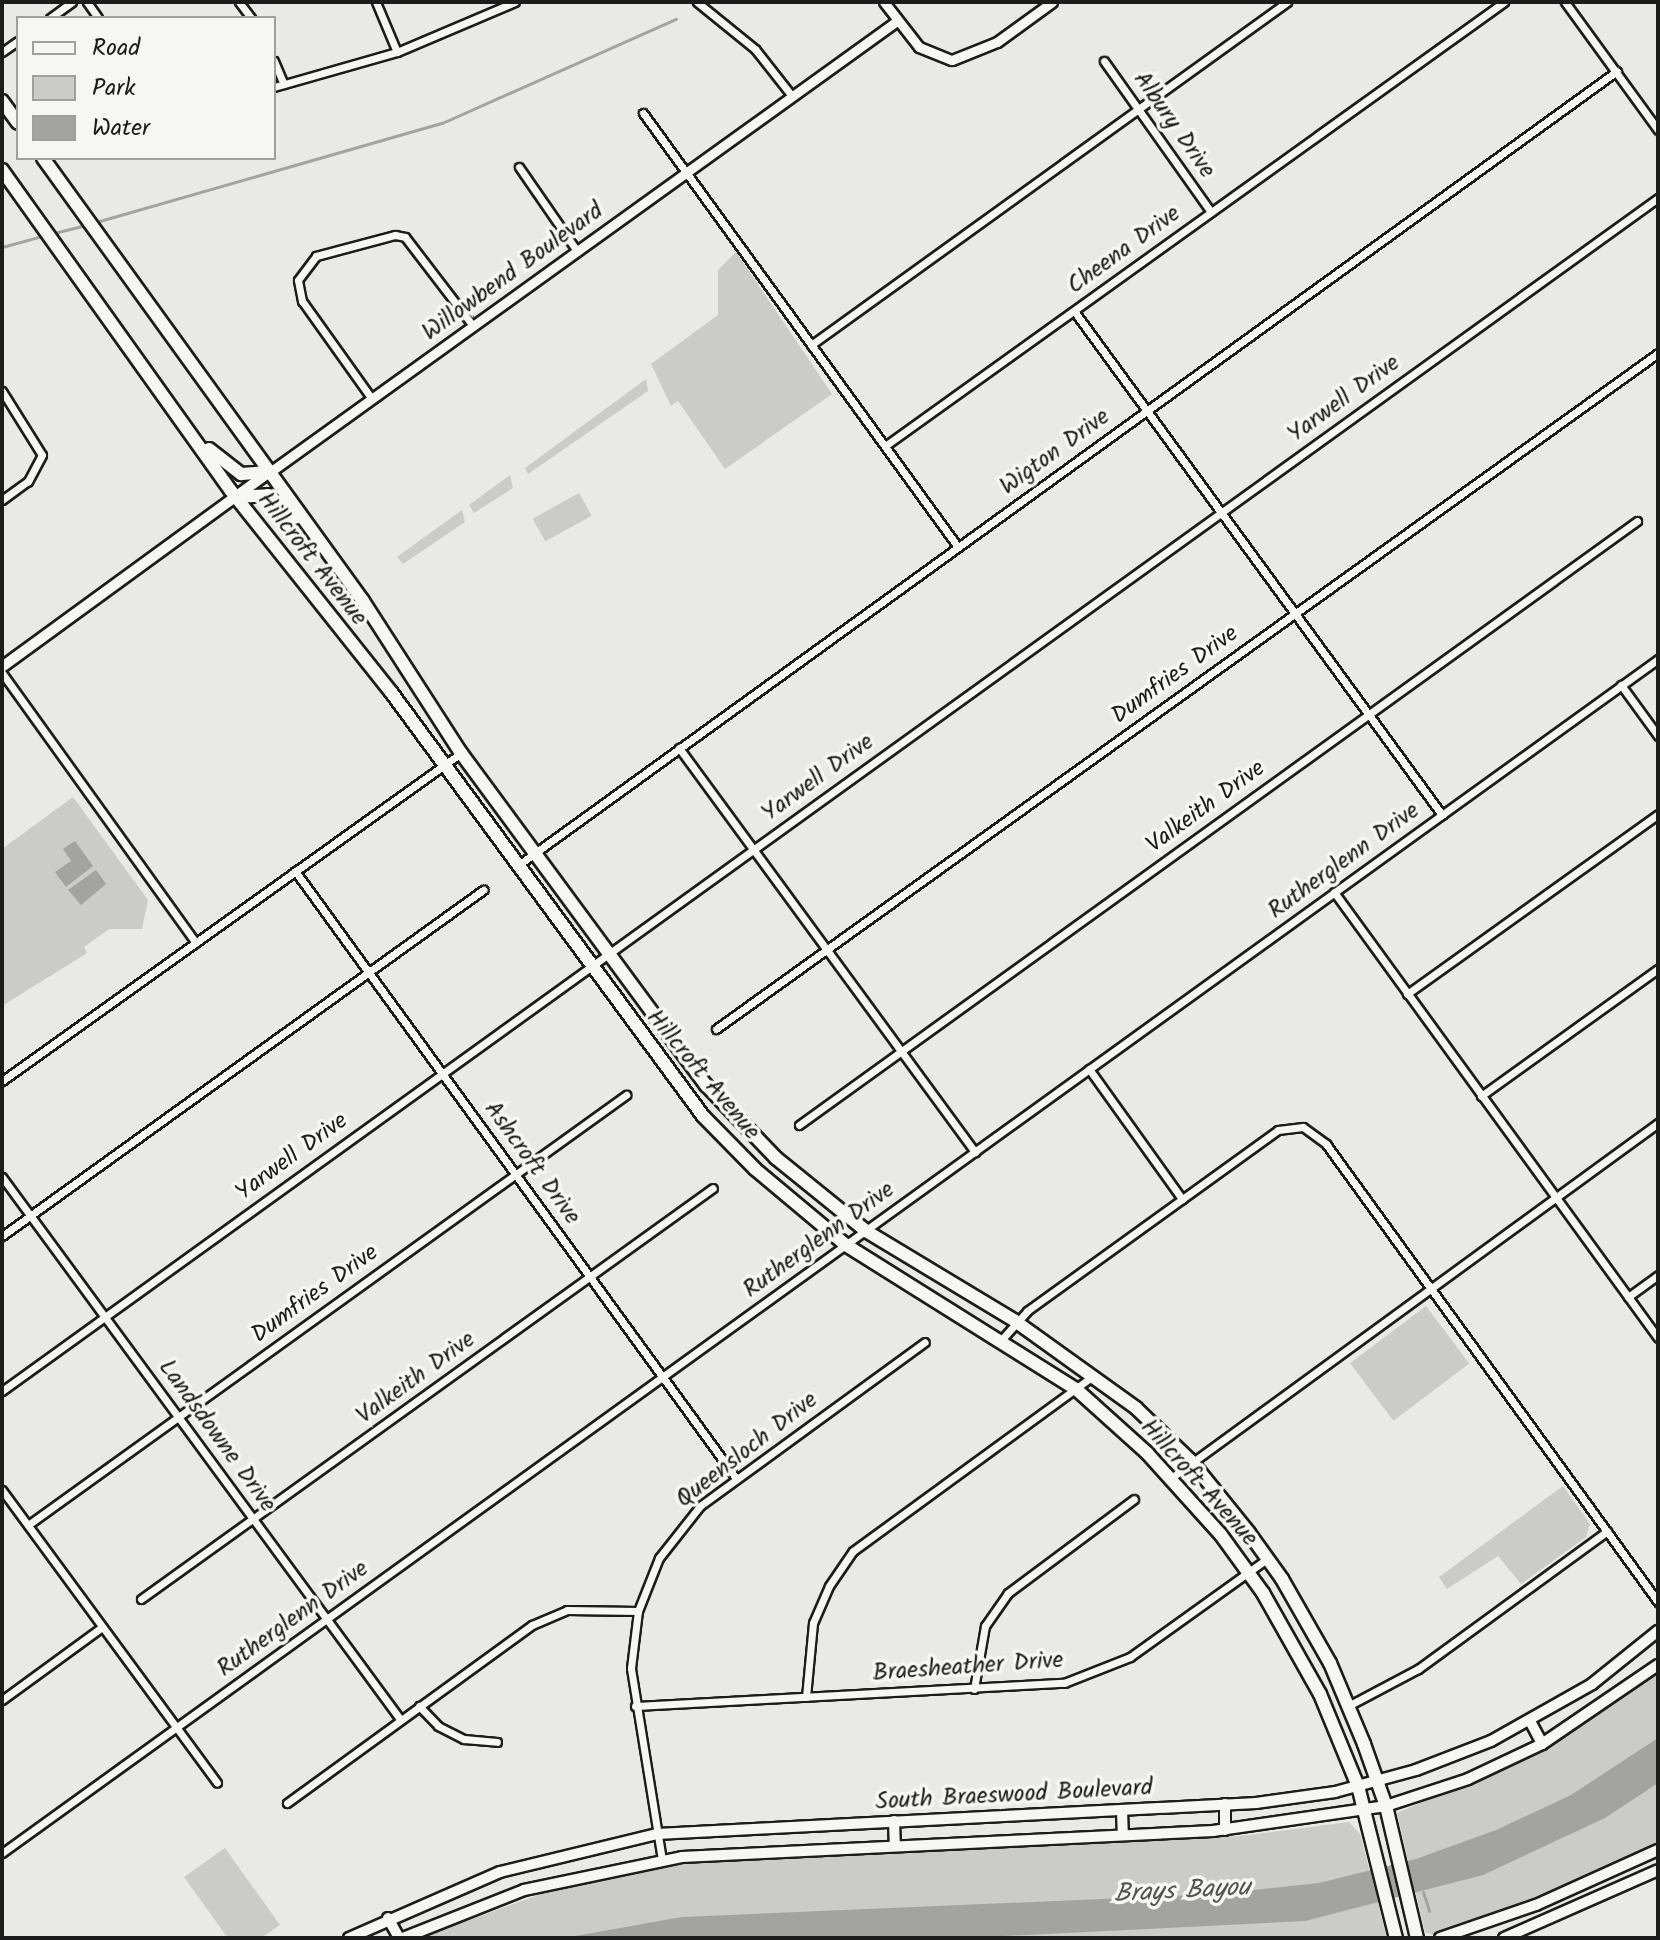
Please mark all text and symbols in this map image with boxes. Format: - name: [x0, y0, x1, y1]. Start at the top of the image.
- legend: [16, 16, 276, 160]
- text: Road: [92, 29, 140, 68]
- street label: Albury Drive: [1127, 66, 1221, 184]
- text: Park: [92, 69, 136, 108]
- text: Water: [92, 109, 150, 148]
- street label: Willowbend Boulevard: [417, 197, 609, 347]
- street label: Cheena Drive: [1062, 199, 1186, 301]
- street label: Yarwell Drive: [1282, 349, 1406, 449]
- street label: Wigton Drive: [995, 403, 1115, 501]
- street label: Hillcroft Avenue: [251, 486, 373, 632]
- street label: Dumfries Drive: [1106, 619, 1244, 731]
- street label: Yarwell Drive: [756, 728, 880, 828]
- street label: Valkeith Drive: [1141, 754, 1271, 860]
- street label: Rutherglenn Drive: [1263, 797, 1425, 925]
- street label: Hillcroft Avenue: [640, 1004, 766, 1146]
- street label: Ashcroft Drive: [478, 1096, 586, 1230]
- street label: Yarwell Drive: [230, 1107, 354, 1207]
- street label: Rutherglenn Drive: [738, 1176, 900, 1304]
- street label: Dumfries Drive: [246, 1238, 384, 1350]
- street label: Valkeith Drive: [351, 1325, 481, 1431]
- street label: Landsdowne Drive: [152, 1354, 282, 1518]
- street label: Queensloch Drive: [671, 1386, 823, 1514]
- street label: Hillcroft Avenue: [1134, 1413, 1264, 1553]
- street label: Rutherglenn Drive: [212, 1555, 374, 1683]
- street label: Braesheather Drive: [872, 1646, 1064, 1688]
- street label: South Braeswood Boulevard: [875, 1773, 1153, 1817]
- water label: Brays Bayou: [1113, 1873, 1251, 1911]

